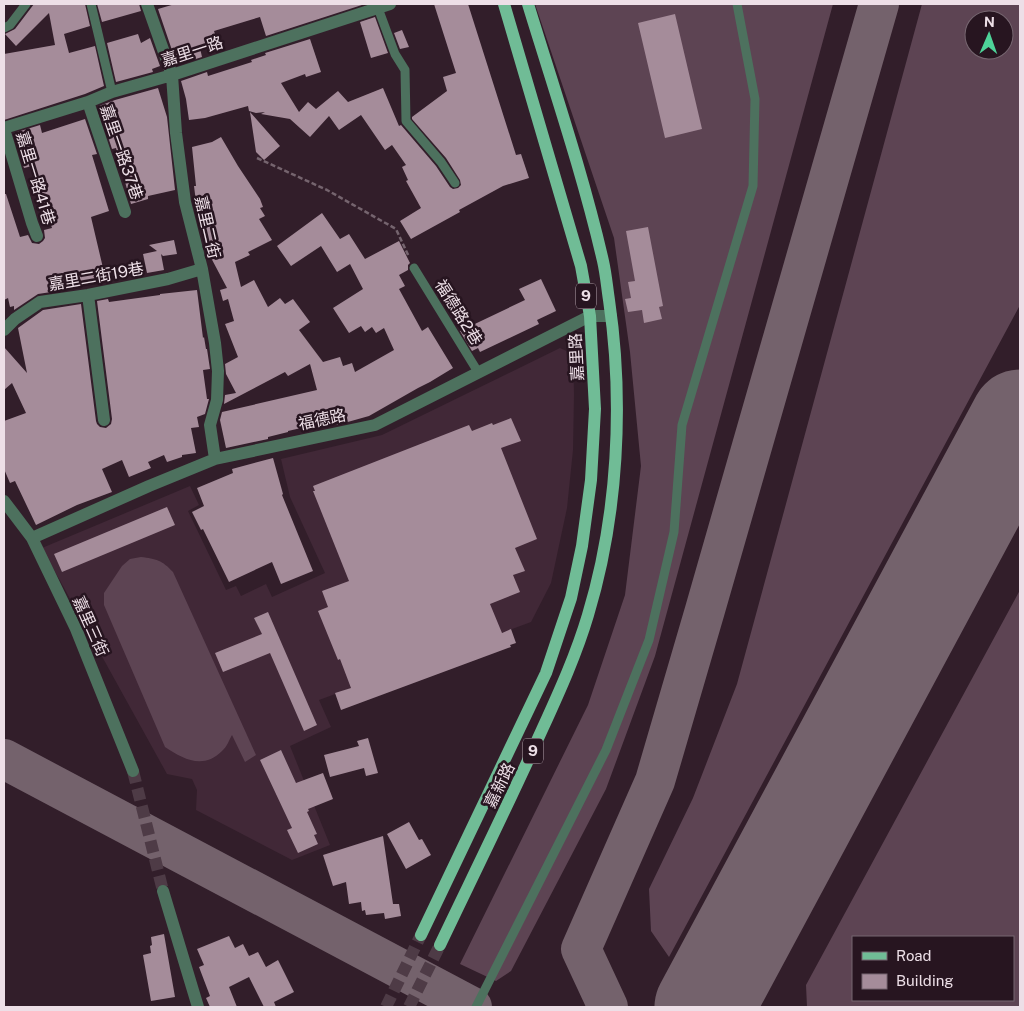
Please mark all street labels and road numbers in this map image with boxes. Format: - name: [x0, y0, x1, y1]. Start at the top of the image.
- street label: 嘉里一路: [159, 33, 226, 70]
- street label: 嘉里一路37巷: [96, 102, 147, 202]
- street label: 嘉里一路41巷: [12, 129, 59, 227]
- street label: 嘉里二街: [191, 194, 224, 260]
- street label: 嘉里二街19巷: [47, 259, 145, 294]
- street label: 福德路2巷: [431, 276, 486, 348]
- road number: 9: [576, 284, 596, 308]
- street label: 嘉里路: [566, 333, 587, 381]
- street label: 福德路: [297, 405, 348, 434]
- street label: 嘉里三街: [69, 593, 112, 659]
- road number: 9: [523, 738, 543, 764]
- street label: 嘉新路: [480, 759, 519, 811]

